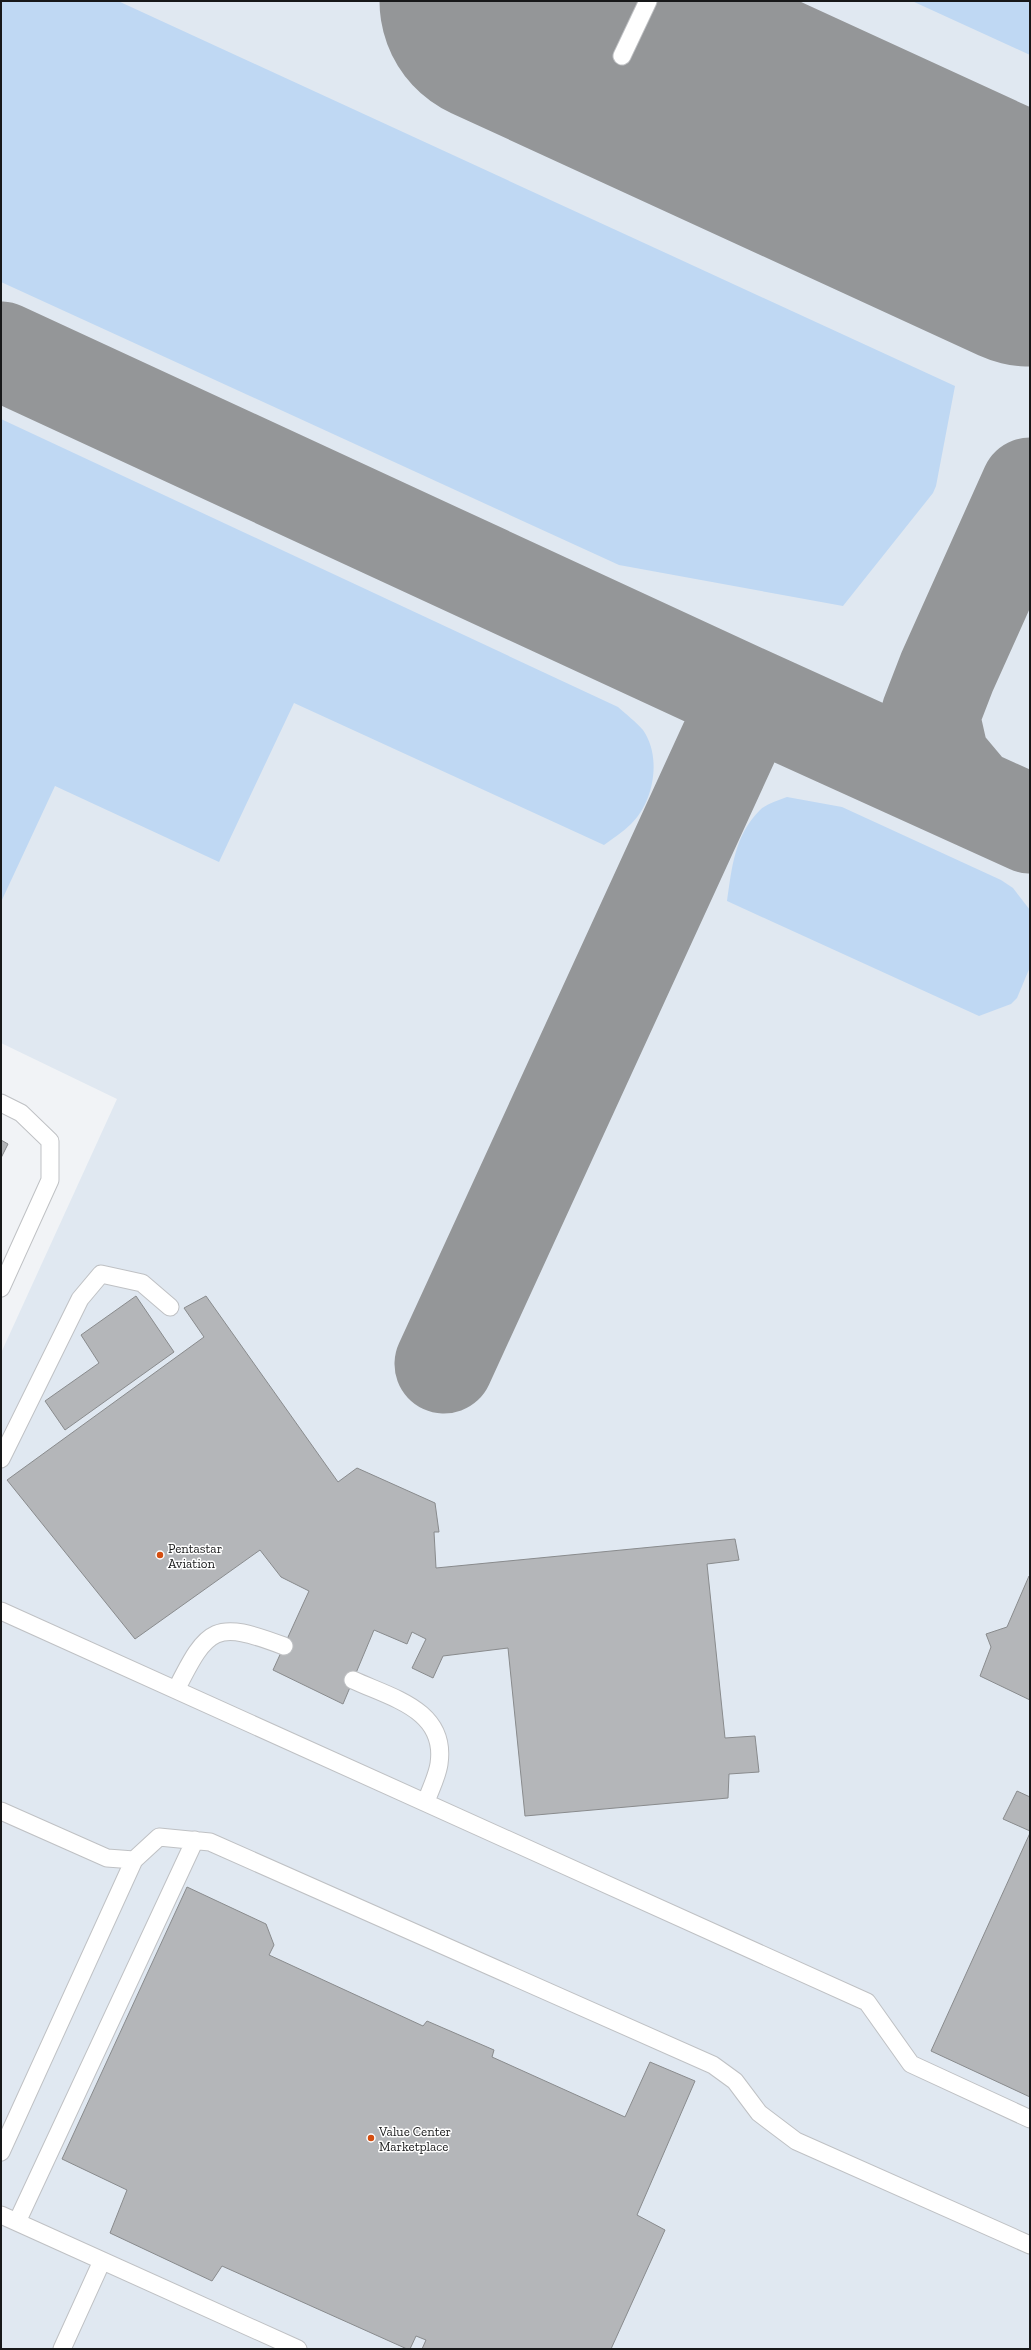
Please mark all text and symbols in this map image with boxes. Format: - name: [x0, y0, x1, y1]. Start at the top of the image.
- place label: Pentastar Aviation: [168, 1541, 222, 1571]
- marker: Pentastar Aviation: [155, 1550, 165, 1560]
- place label: Value Center Marketplace: [378, 2124, 451, 2154]
- marker: Value Center Marketplace: [366, 2133, 376, 2143]

